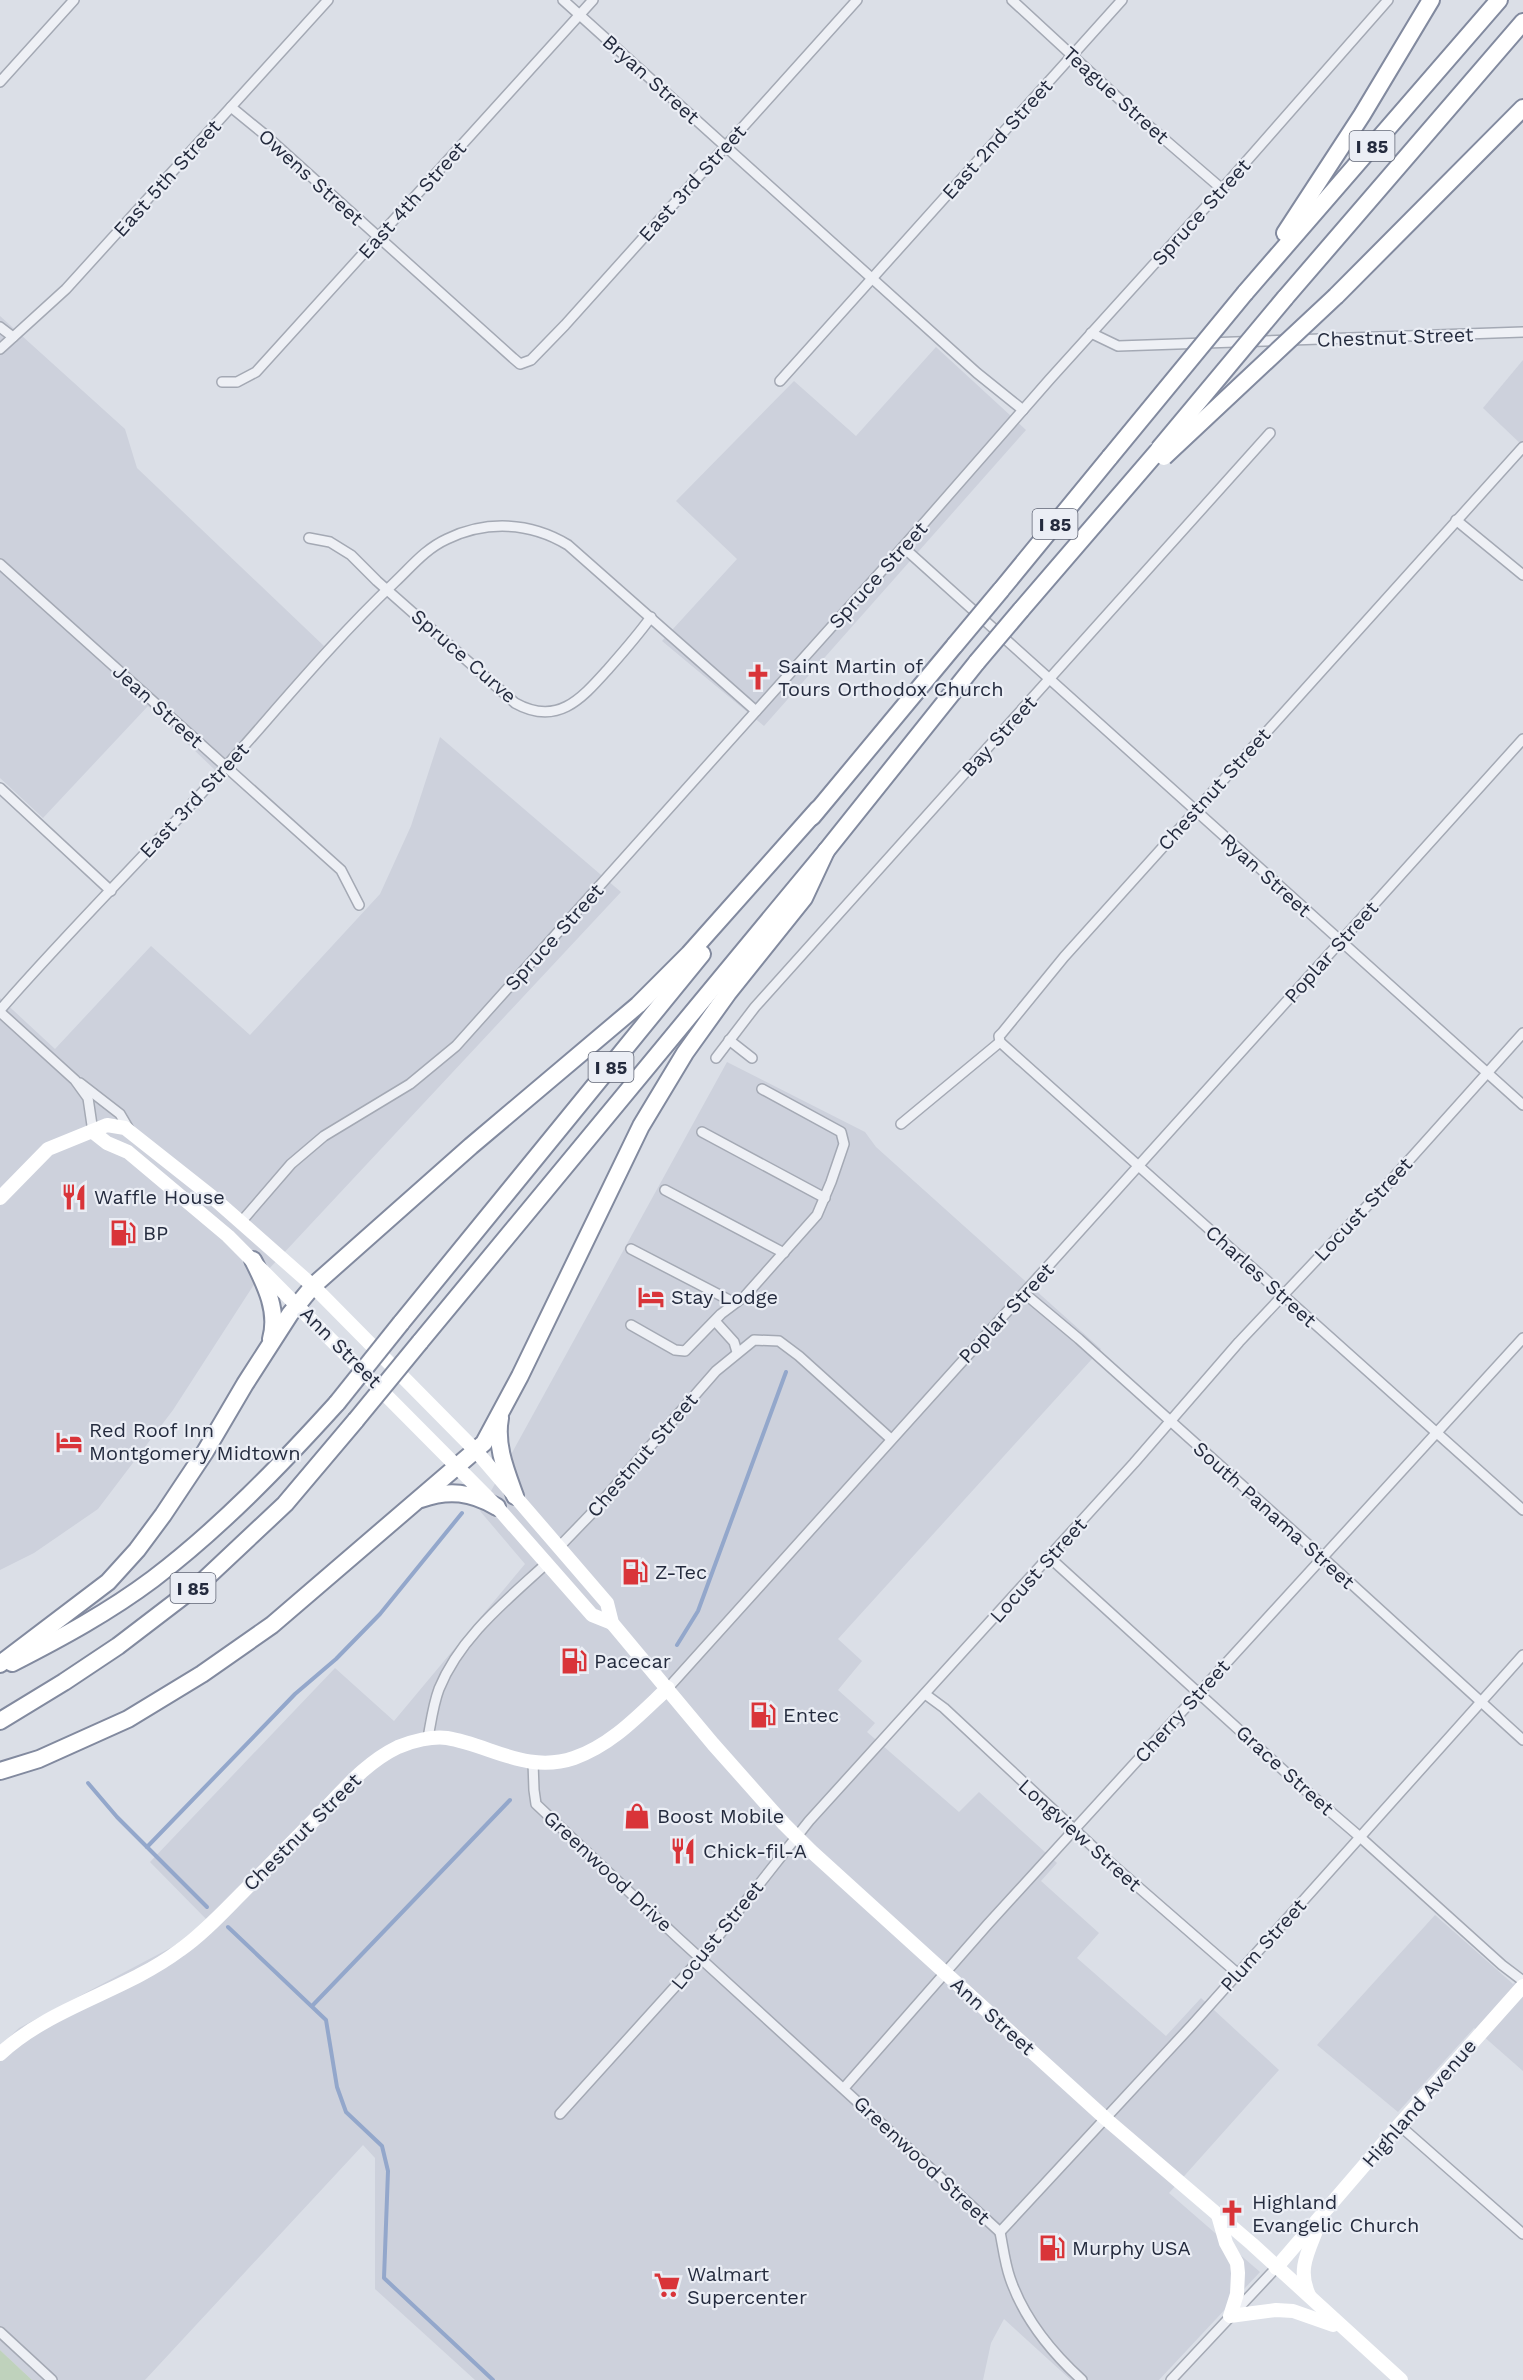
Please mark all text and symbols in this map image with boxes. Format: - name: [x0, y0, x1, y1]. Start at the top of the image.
- street label: Bryan Street: [598, 29, 705, 129]
- street label: Teague Street: [1058, 41, 1174, 149]
- street label: East 2nd Street: [937, 74, 1058, 204]
- street label: East 5th Street: [108, 114, 226, 241]
- street label: East 3rd Street: [633, 119, 751, 246]
- street label: Owens Street: [254, 124, 369, 231]
- road number: I 85: [1350, 131, 1394, 161]
- street label: East 4th Street: [353, 136, 471, 264]
- street label: Spruce Street: [1147, 153, 1256, 270]
- street label: Chestnut Street: [1316, 322, 1474, 352]
- road number: I 85: [1032, 509, 1078, 539]
- street label: Spruce Street: [824, 516, 933, 633]
- street label: Spruce Curve: [407, 604, 521, 708]
- place label: Saint Martin of Tours Orthodox Church: [778, 654, 1004, 701]
- street label: Jean Street: [108, 659, 209, 753]
- church icon: Saint Martin of Tours Orthodox Church: [743, 662, 773, 692]
- street label: Bay Street: [956, 690, 1042, 781]
- street label: Chestnut Street: [1153, 722, 1276, 855]
- street label: East 3rd Street: [134, 737, 254, 863]
- street label: Ryan Street: [1216, 828, 1317, 922]
- street label: Spruce Street: [500, 878, 609, 995]
- street label: Poplar Street: [1279, 896, 1383, 1008]
- road number: I 85: [588, 1052, 634, 1082]
- street label: Locust Street: [1309, 1152, 1418, 1266]
- restaurant icon: Waffle House: [59, 1182, 89, 1212]
- place label: Waffle House: [94, 1185, 225, 1209]
- fuel station icon: BP: [108, 1218, 138, 1248]
- street label: Charles Street: [1201, 1220, 1322, 1332]
- place label: BP: [143, 1221, 168, 1245]
- street label: Poplar Street: [953, 1257, 1059, 1368]
- hotel icon: Stay Lodge: [636, 1282, 666, 1312]
- place label: Stay Lodge: [671, 1285, 778, 1309]
- street label: Ann Street: [295, 1301, 387, 1393]
- street label: Chestnut Street: [582, 1388, 703, 1522]
- place label: Red Roof Inn Montgomery Midtown: [89, 1418, 301, 1465]
- hotel icon: Red Roof Inn Montgomery Midtown: [54, 1427, 84, 1457]
- street label: South Panama Street: [1188, 1436, 1360, 1594]
- street label: Locust Street: [985, 1512, 1092, 1628]
- fuel station icon: Z-Tec: [620, 1557, 650, 1587]
- place label: Z-Tec: [655, 1560, 707, 1584]
- road number: I 85: [170, 1573, 216, 1603]
- fuel station icon: Pacecar: [559, 1646, 589, 1676]
- place label: Pacecar: [594, 1649, 671, 1673]
- street label: Cherry Street: [1129, 1654, 1235, 1768]
- fuel station icon: Entec: [748, 1700, 778, 1730]
- place label: Entec: [783, 1703, 839, 1727]
- street label: Grace Street: [1231, 1720, 1339, 1821]
- street label: Chestnut Street: [238, 1768, 366, 1896]
- street label: Longview Street: [1014, 1774, 1147, 1897]
- shop icon: Boost Mobile: [622, 1801, 652, 1831]
- place label: Boost Mobile: [657, 1804, 784, 1828]
- street label: Greenwood Drive: [539, 1805, 677, 1937]
- restaurant icon: Chick-fil-A: [668, 1836, 698, 1866]
- place label: Chick-fil-A: [703, 1839, 807, 1863]
- street label: Locust Street: [666, 1875, 769, 1994]
- street label: Plum Street: [1215, 1893, 1311, 1996]
- street label: Ann Street: [946, 1972, 1040, 2060]
- street label: Highland Avenue: [1357, 2034, 1481, 2172]
- street label: Greenwood Street: [849, 2091, 996, 2230]
- place label: Highland Evangelic Church: [1252, 2190, 1419, 2237]
- church icon: Highland Evangelic Church: [1217, 2198, 1247, 2228]
- fuel station icon: Murphy USA: [1037, 2233, 1067, 2263]
- place label: Murphy USA: [1072, 2236, 1191, 2260]
- place label: Walmart Supercenter: [687, 2262, 807, 2309]
- supermarket icon: Walmart Supercenter: [652, 2270, 682, 2300]

